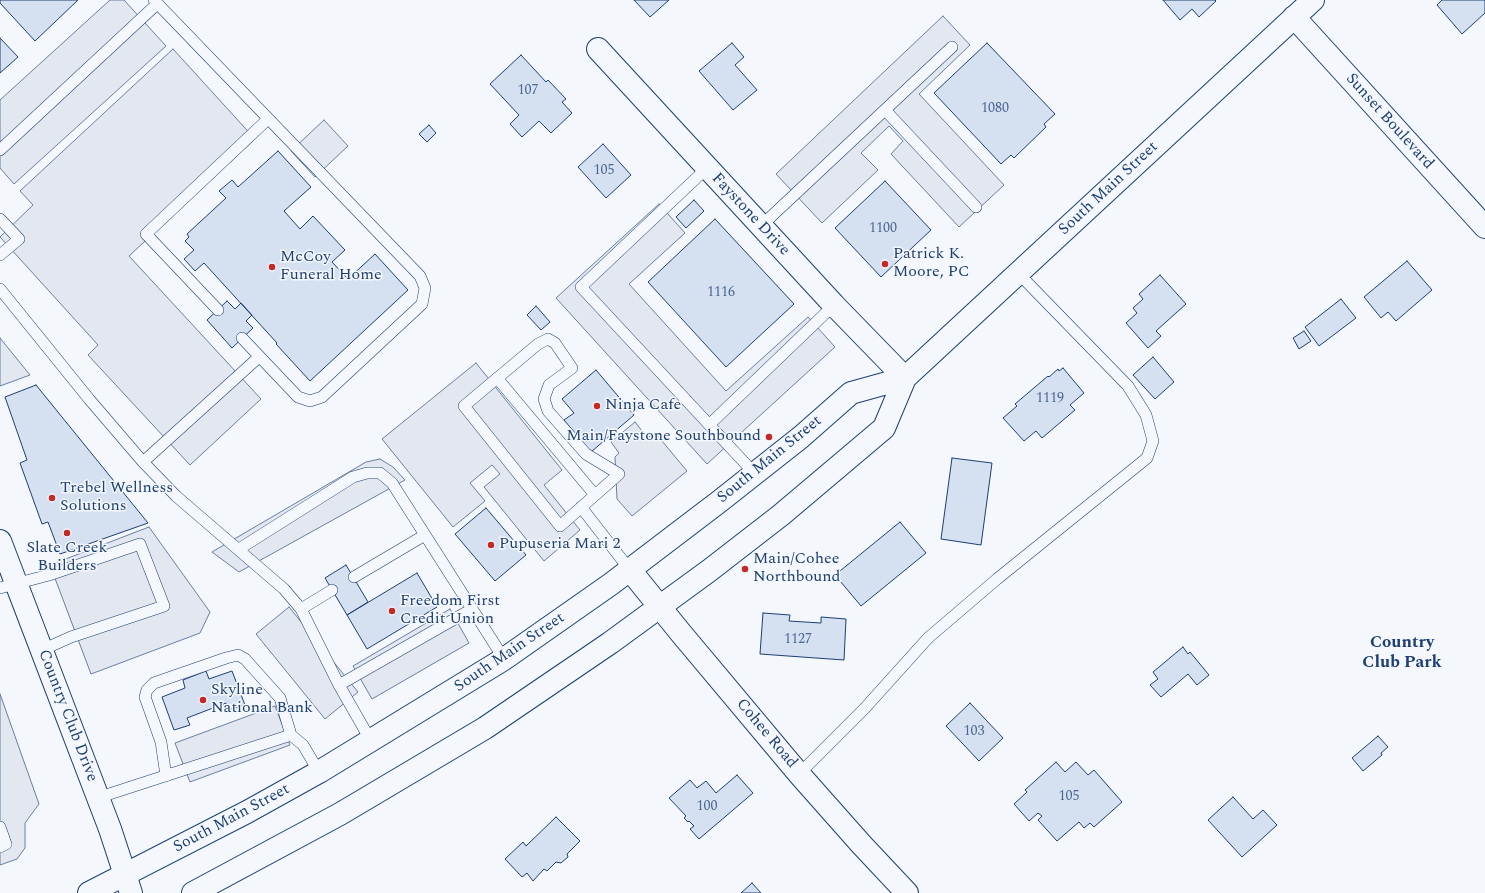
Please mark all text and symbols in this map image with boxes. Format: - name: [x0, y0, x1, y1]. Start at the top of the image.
- street label: Sunset Boulevard: [1341, 70, 1437, 174]
- house number: 107: [518, 83, 538, 99]
- house number: 1080: [981, 101, 1009, 117]
- street label: South Main Street: [1055, 138, 1163, 240]
- house number: 105: [594, 163, 614, 179]
- street label: Faystone Drive: [707, 170, 793, 260]
- house number: 1100: [869, 221, 897, 237]
- place label: Patrick K. Moore, PC: [893, 245, 970, 283]
- place label: McCoy Funeral Home: [280, 248, 382, 286]
- marker: Patrick K. Moore, PC: [880, 259, 890, 269]
- marker: McCoy Funeral Home: [267, 262, 277, 272]
- house number: 1116: [707, 285, 735, 301]
- house number: 1119: [1036, 391, 1064, 407]
- place label: Ninja Cafe: [605, 396, 681, 416]
- marker: Ninja Cafe: [592, 401, 602, 411]
- street label: South Main Street: [714, 412, 826, 508]
- place label: Main/Faystone Southbound: [566, 427, 761, 447]
- marker: Main/Faystone Southbound: [764, 432, 774, 442]
- place label: Trebel Wellness Solutions: [60, 479, 173, 517]
- marker: Trebel Wellness Solutions: [47, 493, 57, 503]
- marker: Slate Creek Builders: [62, 528, 72, 538]
- place label: Pupuseria Mari 2: [499, 535, 621, 555]
- place label: Slate Creek Builders: [27, 539, 107, 577]
- marker: Pupuseria Mari 2: [486, 540, 496, 550]
- place label: Main/Cohee Northbound: [753, 550, 841, 588]
- marker: Main/Cohee Northbound: [740, 564, 750, 574]
- place label: Freedom First Credit Union: [400, 592, 500, 630]
- marker: Freedom First Credit Union: [387, 606, 397, 616]
- street label: South Main Street: [451, 609, 569, 697]
- house number: 1127: [784, 632, 812, 648]
- district label: Country Club Park: [1362, 634, 1442, 674]
- street label: Country Club Drive: [33, 647, 101, 785]
- place label: Skyline National Bank: [211, 681, 313, 719]
- marker: Skyline National Bank: [198, 695, 208, 705]
- street label: Cohee Road: [731, 695, 801, 773]
- house number: 103: [964, 724, 984, 740]
- street label: South Main Street: [171, 780, 293, 858]
- house number: 105: [1059, 789, 1079, 805]
- house number: 100: [697, 799, 717, 815]

